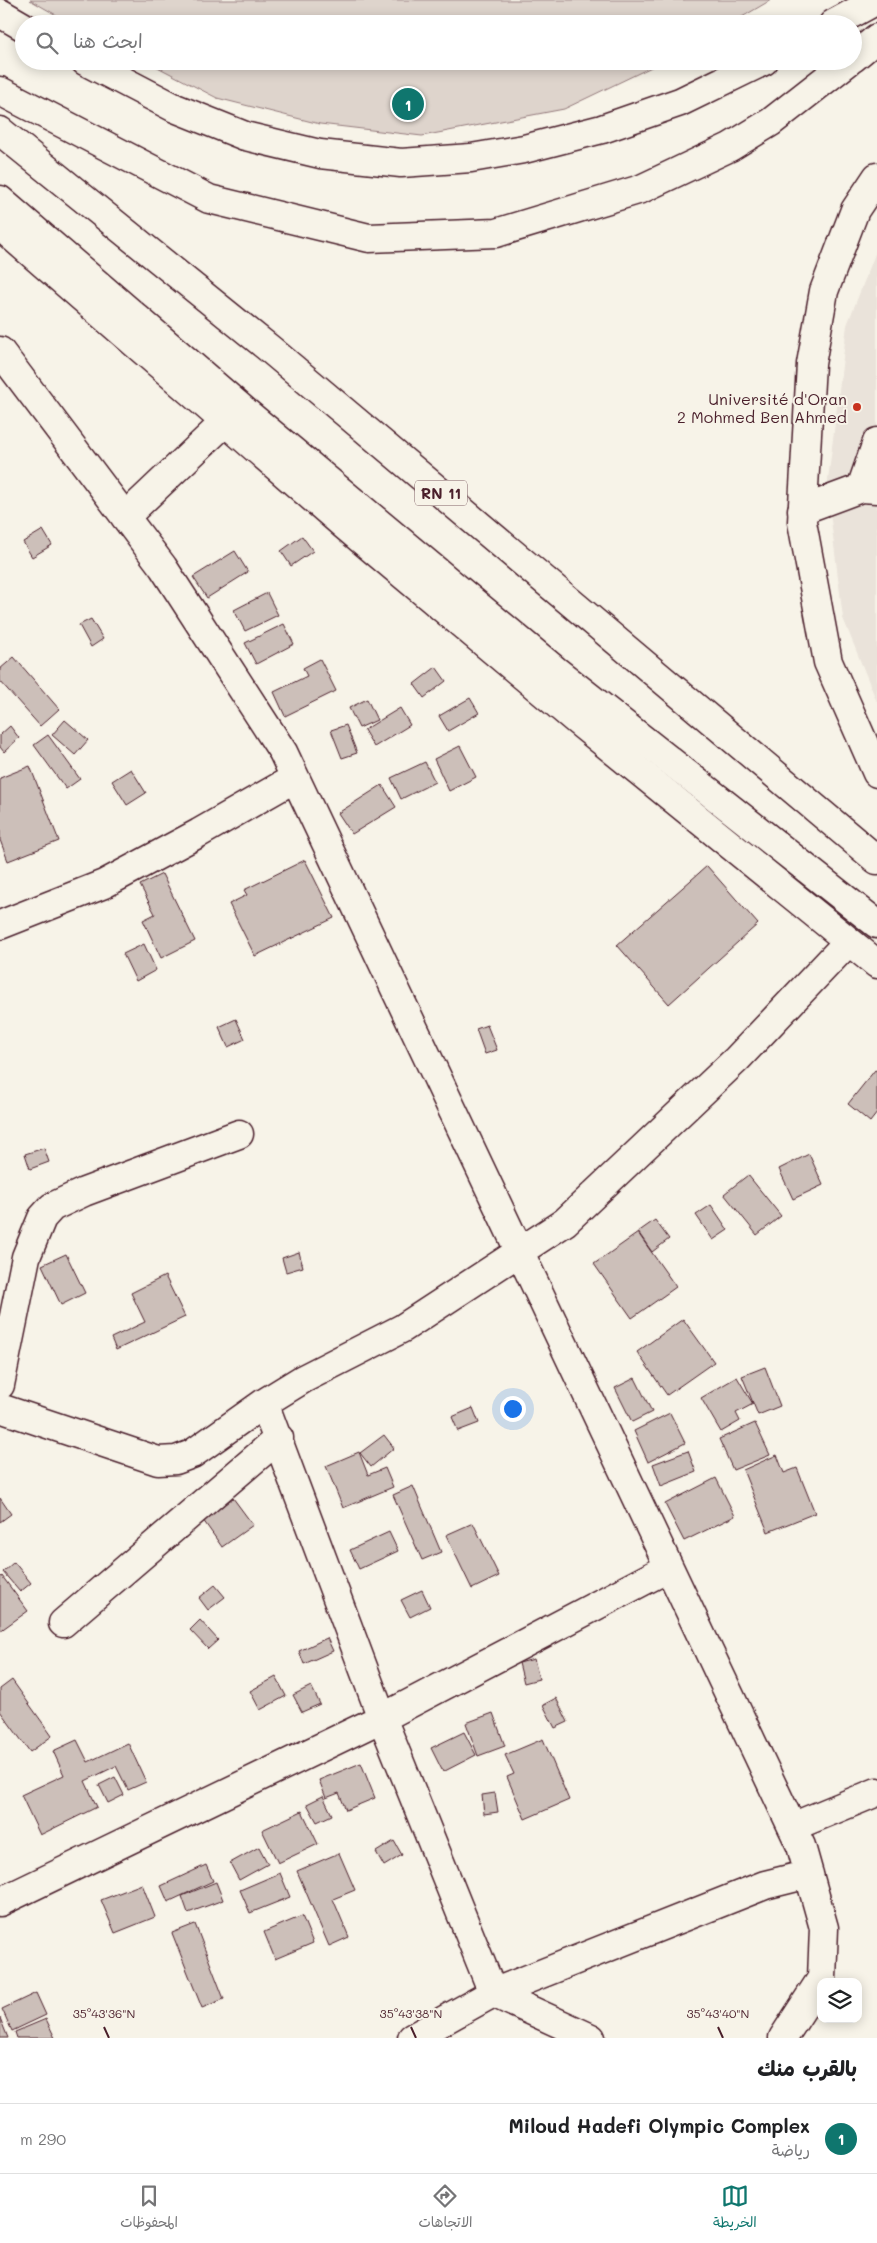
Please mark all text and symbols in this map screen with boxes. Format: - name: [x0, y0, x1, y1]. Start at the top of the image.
- search box: [15, 15, 862, 70]
- text: ابحث هنا: [73, 28, 143, 53]
- icon: search: [33, 29, 61, 57]
- pin: 1: [392, 85, 424, 123]
- place label: Université d'Oran 2 Mohmed Ben Ahmed: [677, 388, 847, 427]
- marker: Université d'Oran 2 Mohmed Ben Ahmed: [851, 401, 863, 413]
- road number: RN 11: [415, 480, 467, 506]
- your location: [500, 1396, 526, 1422]
- map controls: [817, 1978, 862, 2023]
- button: layers: [817, 1978, 862, 2023]
- text: 35°43'36"N: [73, 2005, 135, 2021]
- text: 35°43'38"N: [380, 2005, 442, 2021]
- text: 35°43'40"N: [687, 2005, 749, 2021]
- text: بالقرب منك: [757, 2054, 857, 2081]
- text: Miloud Hadefi Olympic Complex: [508, 2113, 810, 2138]
- text: 290 m: [20, 2128, 66, 2149]
- text: 1: [837, 2128, 845, 2149]
- text: رياضة: [772, 2139, 810, 2160]
- tab: المحفوظات: [120, 2182, 178, 2235]
- tab: الاتجاهات: [418, 2182, 473, 2235]
- tab: الخريطة: [713, 2182, 757, 2235]

